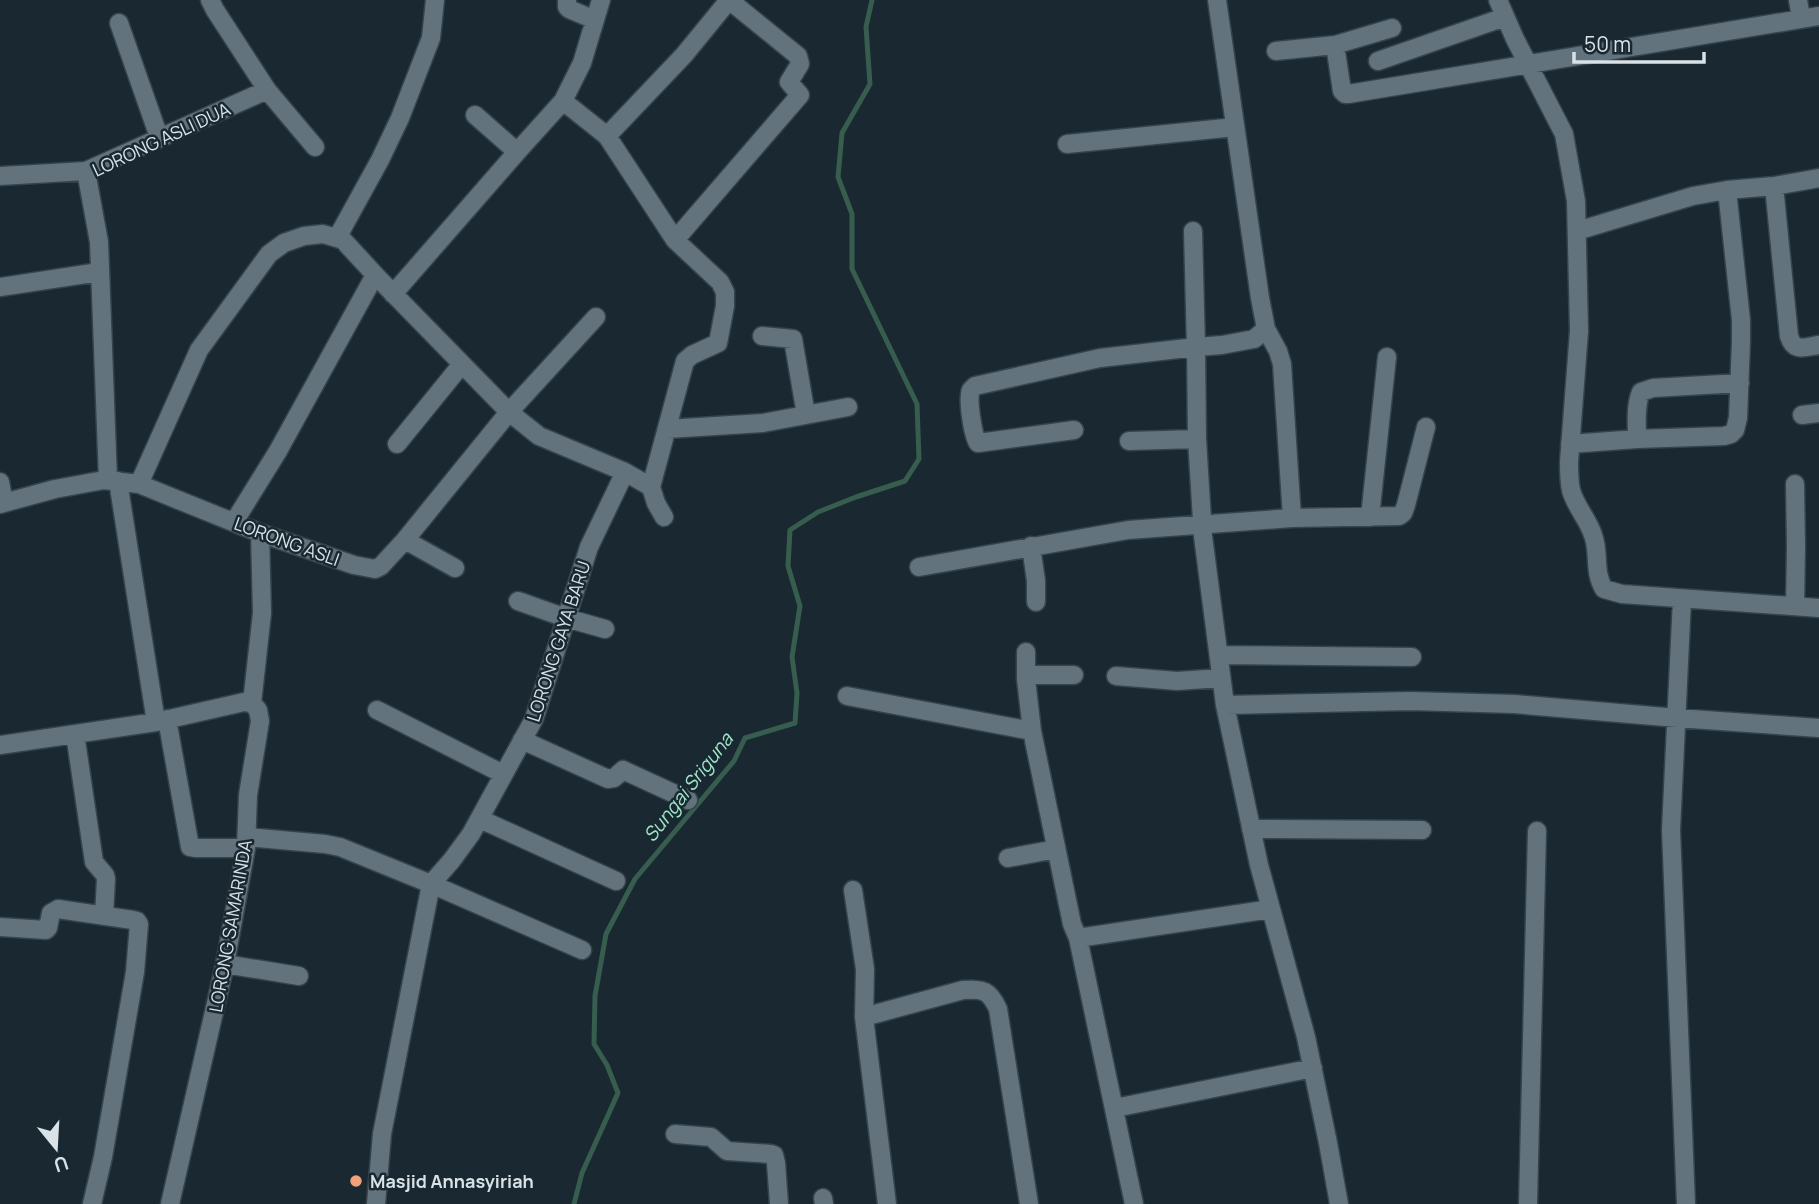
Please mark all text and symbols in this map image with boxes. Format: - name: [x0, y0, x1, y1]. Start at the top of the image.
- scale bar: [1574, 21, 1703, 65]
- text: 50 m: [1584, 30, 1631, 58]
- street label: LORONG ASLI DUA: [88, 96, 234, 181]
- street label: LORONG ASLI: [231, 511, 343, 571]
- street label: LORONG GAYA BARU: [521, 558, 595, 724]
- water label: Sungai Sriguna: [637, 726, 740, 847]
- street label: LORONG SAMARINDA: [203, 837, 257, 1014]
- north arrow: [21, 1113, 91, 1183]
- text: U: [51, 1150, 72, 1179]
- place label: Masjid Annasyiriah: [370, 1169, 534, 1193]
- marker: Masjid Annasyiriah: [348, 1173, 364, 1189]

